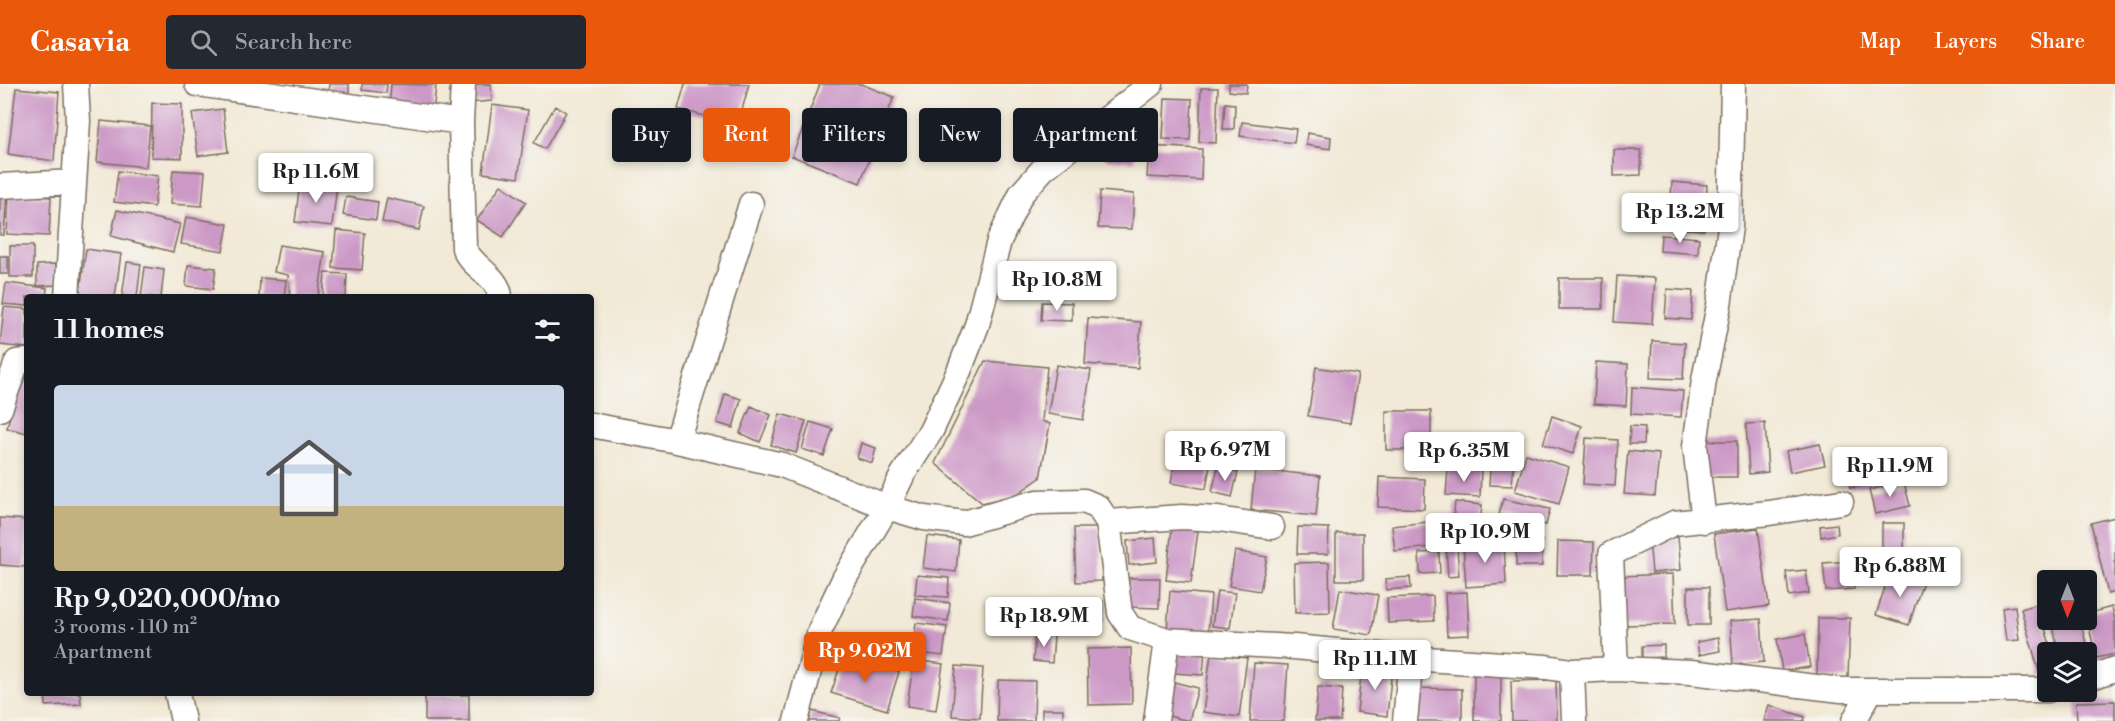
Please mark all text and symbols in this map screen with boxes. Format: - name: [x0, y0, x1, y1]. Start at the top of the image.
- search box: [166, 15, 586, 69]
- text: Casavia: [30, 25, 130, 60]
- icon: search: [187, 26, 220, 59]
- text: Search here: [235, 29, 352, 56]
- text: Map: [1860, 29, 1901, 55]
- text: Layers: [1934, 29, 1997, 55]
- text: Share: [2030, 29, 2085, 55]
- chip: Buy: [612, 108, 691, 162]
- chip: Rent: [703, 108, 790, 162]
- chip: Filters: [802, 108, 907, 162]
- chip: New: [919, 108, 1001, 162]
- chip: Apartment: [1013, 108, 1158, 162]
- pin: Rp 11.6M: [254, 153, 378, 204]
- text: Rp 11.6M: [272, 160, 360, 185]
- pin: Rp 13.2M: [1618, 193, 1742, 244]
- text: Rp 13.2M: [1636, 200, 1724, 225]
- pin: Rp 10.8M: [995, 261, 1119, 312]
- text: Rp 10.8M: [1012, 268, 1102, 293]
- text: 11 homes: [54, 314, 164, 346]
- icon: filters: [531, 314, 564, 347]
- icon: home: [255, 424, 363, 532]
- pin: Rp 6.97M: [1163, 431, 1287, 482]
- pin: Rp 6.35M: [1402, 432, 1526, 483]
- text: Rp 6.97M: [1179, 438, 1271, 463]
- text: Rp 6.35M: [1418, 439, 1510, 464]
- pin: Rp 11.9M: [1828, 447, 1952, 498]
- text: Rp 11.9M: [1846, 454, 1934, 479]
- pin: Rp 10.9M: [1423, 513, 1547, 564]
- text: Rp 10.9M: [1440, 520, 1530, 545]
- pin: Rp 6.88M: [1838, 547, 1962, 598]
- text: Rp 6.88M: [1854, 554, 1946, 579]
- north arrow: [2037, 570, 2097, 630]
- map controls: [2037, 570, 2097, 702]
- text: Rp 9,020,000/mo: [54, 583, 281, 615]
- pin: Rp 18.9M: [982, 597, 1106, 648]
- text: Rp 18.9M: [999, 604, 1089, 629]
- text: 3 rooms · 110 m²: [54, 615, 197, 640]
- pin: Rp 9.02M: [803, 632, 927, 683]
- text: Rp 9.02M: [818, 639, 912, 664]
- text: Apartment: [54, 640, 152, 665]
- pin: Rp 11.1M: [1313, 640, 1437, 691]
- button: layers: [2037, 642, 2097, 702]
- text: Rp 11.1M: [1333, 647, 1417, 672]

